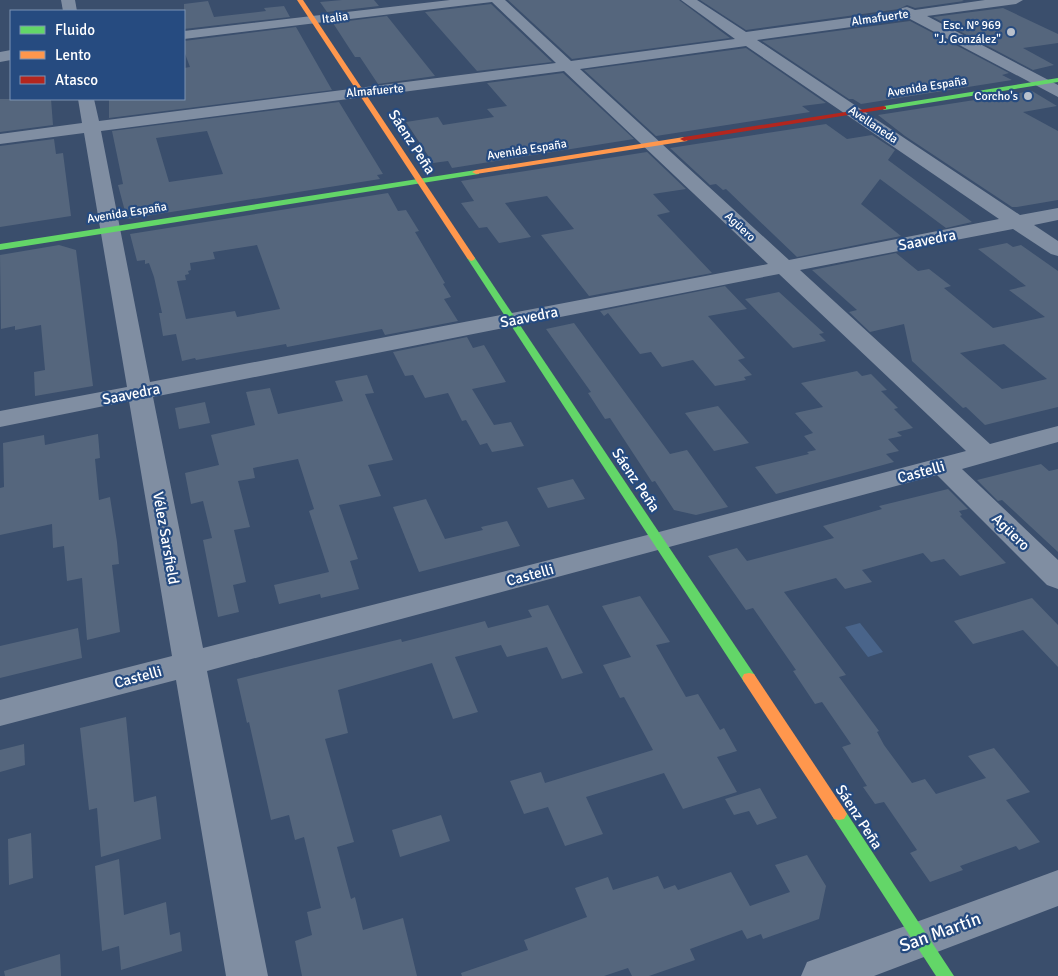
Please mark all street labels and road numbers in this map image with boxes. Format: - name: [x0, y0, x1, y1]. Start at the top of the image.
- street label: Almafuerte: [850, 7, 910, 29]
- street label: Italia: [321, 9, 349, 27]
- street label: Avenida España: [886, 73, 968, 101]
- street label: Almafuerte: [346, 81, 404, 101]
- street label: Avellaneda: [845, 103, 901, 147]
- street label: Sáenz Peña: [385, 106, 439, 178]
- street label: Avenida España: [486, 136, 568, 164]
- street label: Avenida España: [86, 199, 168, 227]
- street label: Agüero: [722, 209, 758, 245]
- street label: Saavedra: [897, 226, 957, 254]
- street label: Saavedra: [499, 303, 559, 331]
- street label: Saavedra: [101, 380, 161, 408]
- street label: Sáenz Peña: [608, 445, 664, 515]
- street label: Castelli: [895, 457, 947, 487]
- street label: Vélez Sarsfield: [149, 490, 183, 586]
- street label: Agüero: [988, 510, 1034, 554]
- street label: Castelli: [504, 560, 556, 590]
- street label: Castelli: [112, 662, 164, 692]
- street label: Sáenz Peña: [832, 781, 886, 853]
- street label: San Martín: [896, 907, 984, 957]

